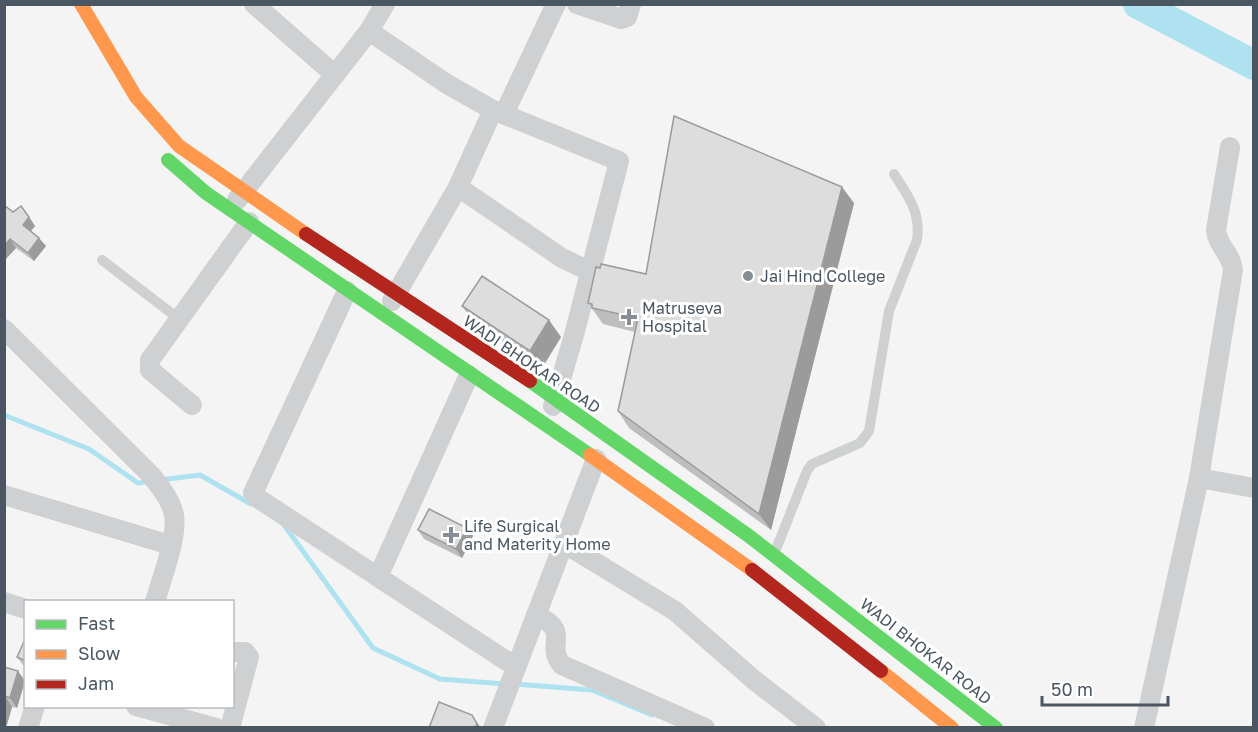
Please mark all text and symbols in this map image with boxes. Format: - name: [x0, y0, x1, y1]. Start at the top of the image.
- place label: Jai Hind College: [760, 266, 885, 286]
- marker: Jai Hind College: [741, 269, 755, 283]
- place label: Matruseva Hospital: [642, 298, 722, 336]
- marker: Matruseva Hospital: [620, 308, 638, 326]
- street label: WADI BHOKAR ROAD: [460, 311, 604, 417]
- place label: Life Surgical and Materity Home: [464, 516, 610, 554]
- marker: Life Surgical and Materity Home: [442, 526, 460, 544]
- street label: WADI BHOKAR ROAD: [856, 593, 996, 709]
- legend: [24, 600, 234, 708]
- text: Fast: [78, 612, 115, 634]
- text: Slow: [78, 642, 121, 664]
- scale bar: [1042, 669, 1168, 707]
- text: Jam: [78, 672, 114, 694]
- text: 50 m: [1051, 678, 1093, 700]

